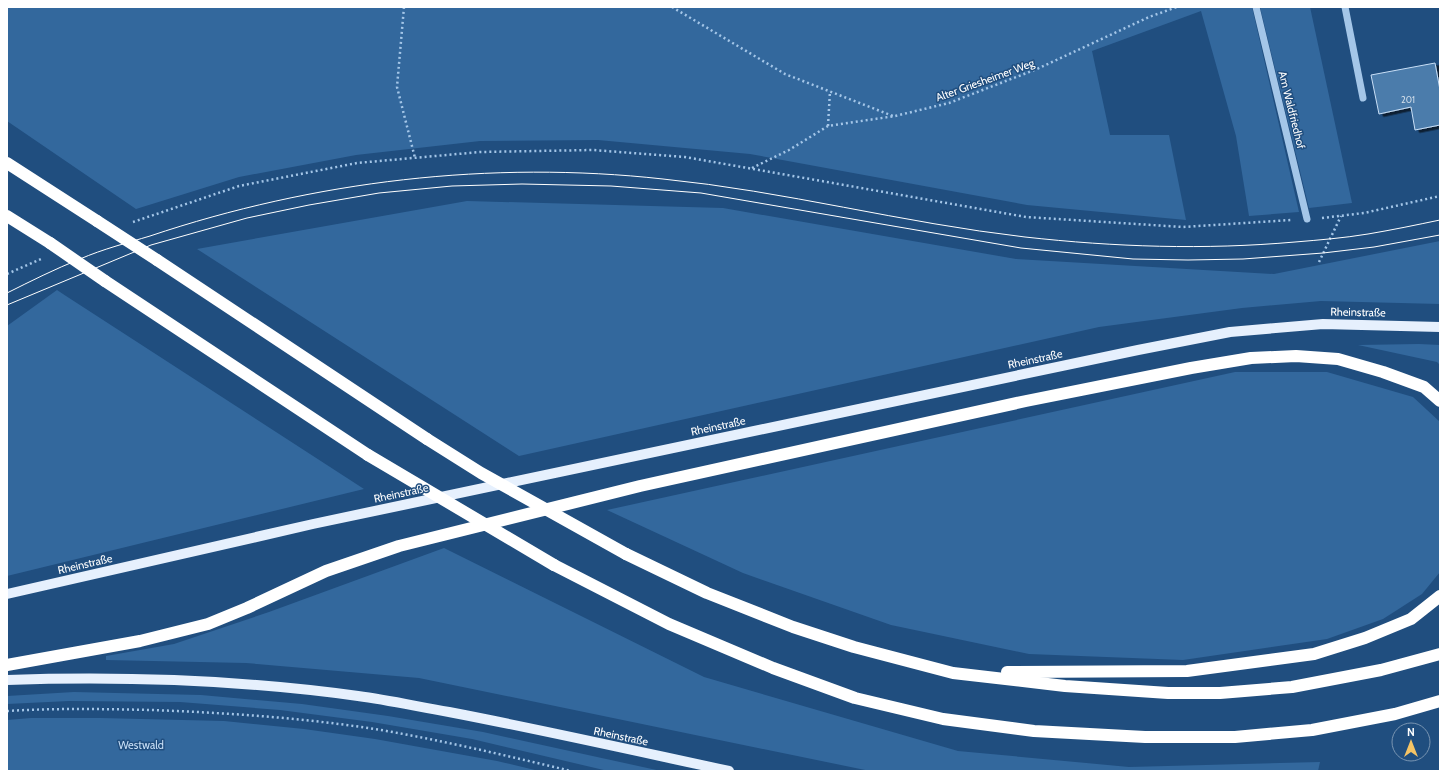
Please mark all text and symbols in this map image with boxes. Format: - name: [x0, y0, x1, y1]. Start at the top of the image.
- street label: Alter Griesheimer Weg: [934, 55, 1037, 104]
- street label: Am Waldfriedhof: [1276, 70, 1309, 151]
- house number: 201: [1401, 94, 1415, 105]
- street label: Rheinstraße: [1330, 305, 1386, 319]
- street label: Rheinstraße: [1006, 346, 1064, 372]
- street label: Rheinstraße: [689, 413, 747, 439]
- street label: Rheinstraße: [372, 480, 430, 506]
- street label: Rheinstraße: [56, 551, 114, 577]
- north arrow: [1391, 722, 1431, 762]
- street label: Rheinstraße: [592, 723, 650, 749]
- text: N: [1407, 725, 1415, 739]
- park label: Westwald: [118, 738, 164, 752]

